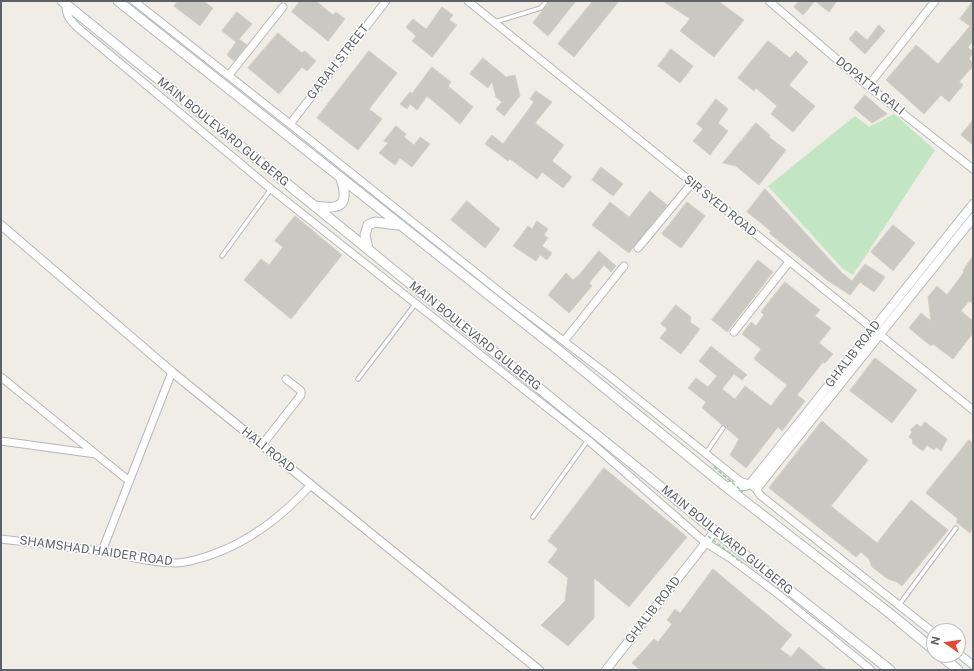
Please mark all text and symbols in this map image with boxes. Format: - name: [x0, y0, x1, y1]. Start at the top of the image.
- street label: GABAH STREET: [304, 22, 372, 102]
- street label: DOPATTA GALI: [833, 54, 907, 118]
- street label: MAIN BOULEVARD GULBERG: [154, 74, 292, 190]
- street label: SIR SYED ROAD: [681, 172, 759, 240]
- street label: MAIN BOULEVARD GULBERG: [406, 278, 544, 394]
- street label: GHALIB ROAD: [822, 318, 884, 390]
- street label: HALI ROAD: [239, 424, 297, 476]
- street label: MAIN BOULEVARD GULBERG: [658, 482, 796, 598]
- street label: SHAMSHAD HAIDER ROAD: [18, 533, 174, 569]
- street label: GHALIB ROAD: [622, 574, 684, 646]
- north arrow: [926, 623, 966, 663]
- text: N: [928, 635, 942, 646]

